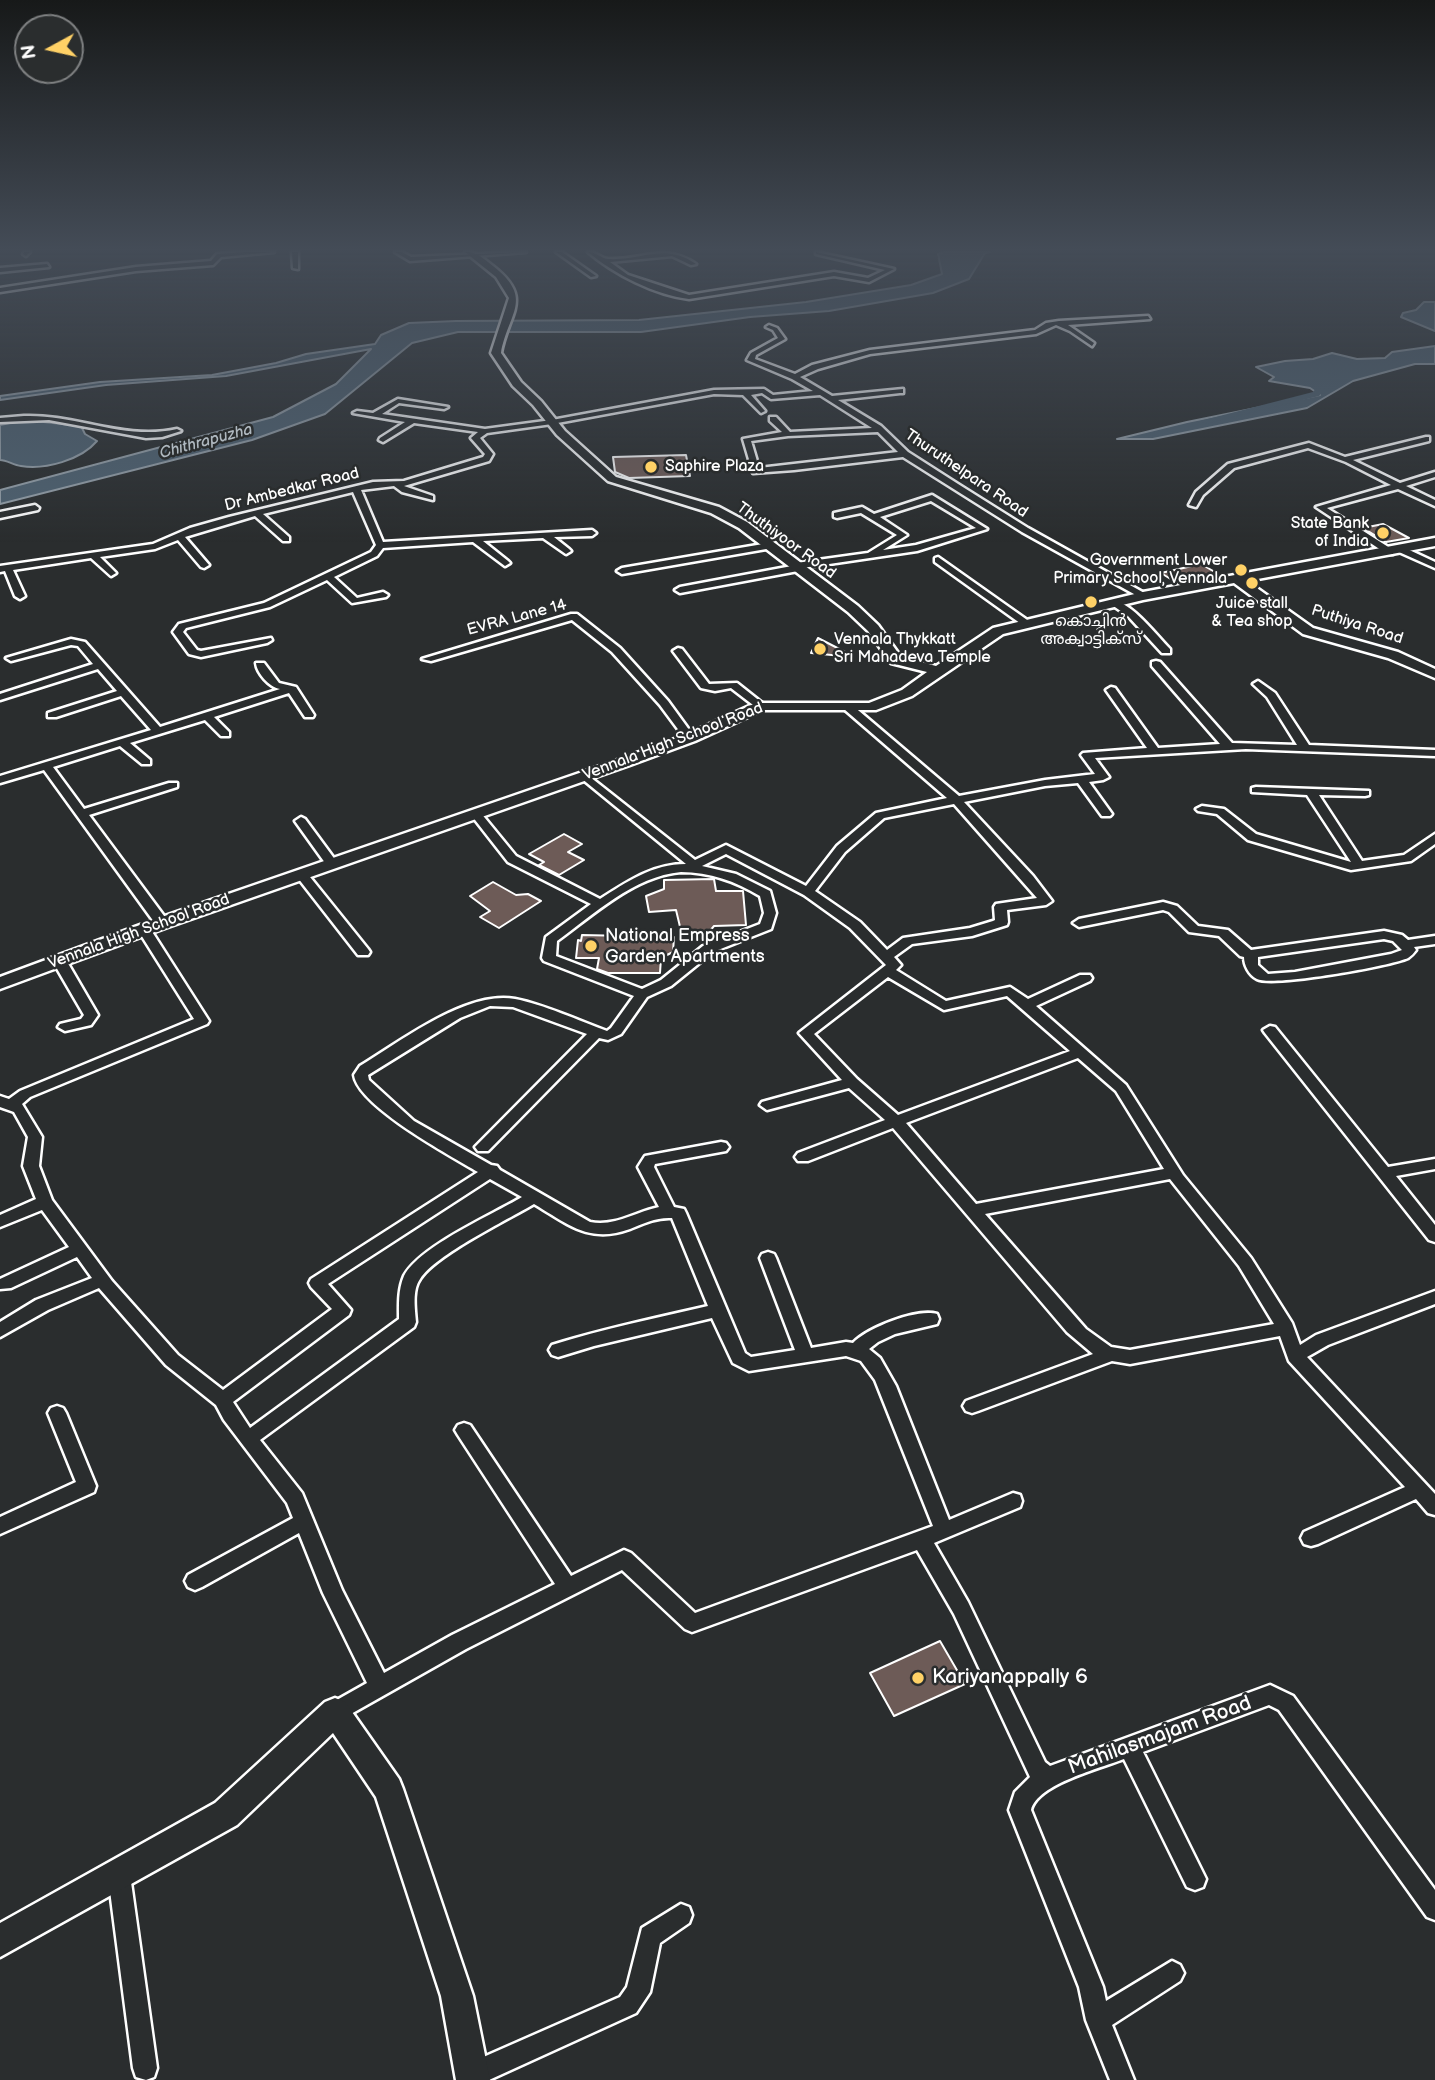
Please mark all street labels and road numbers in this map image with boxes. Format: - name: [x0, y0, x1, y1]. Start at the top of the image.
- street label: Thuruthelpara Road: [901, 426, 1031, 522]
- street label: Dr Ambedkar Road: [223, 464, 361, 516]
- street label: Thuthiyoor Road: [733, 499, 839, 583]
- street label: EVRA Lane 14: [465, 595, 569, 641]
- street label: Puthiya Road: [1309, 601, 1405, 649]
- street label: Vennala High School Road: [580, 699, 766, 785]
- street label: Vennala High School Road: [46, 890, 232, 974]
- street label: Mahilasmajam Road: [1065, 1691, 1255, 1781]

